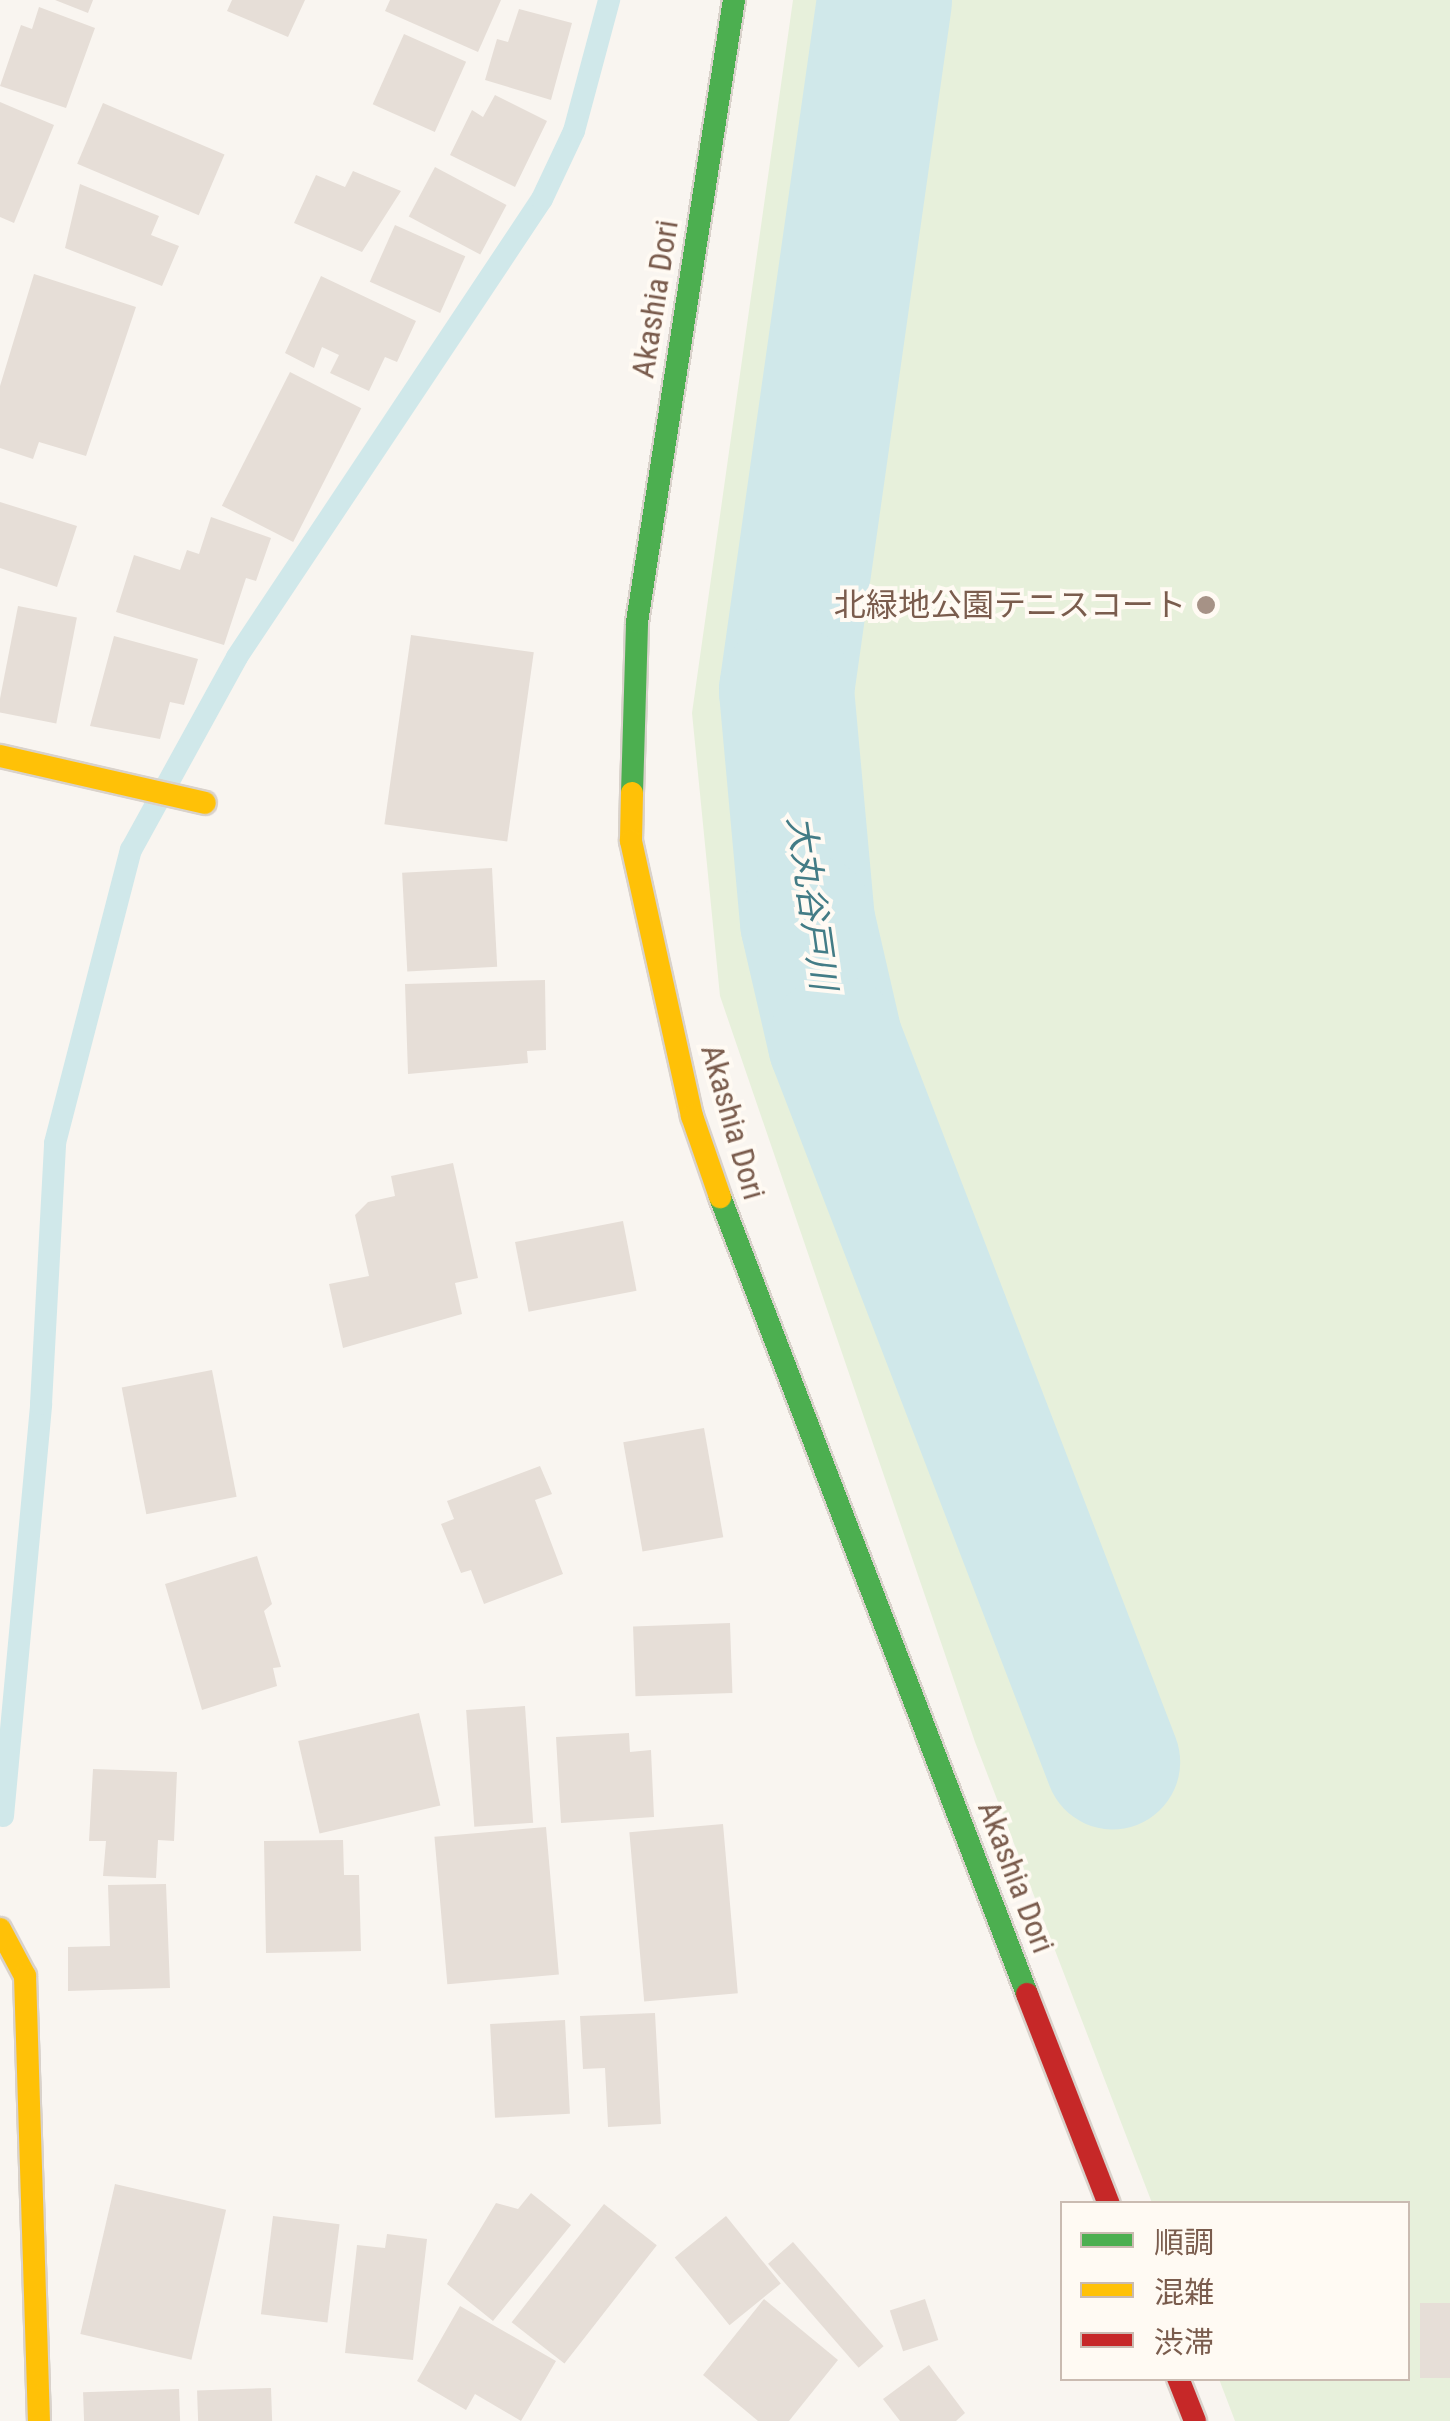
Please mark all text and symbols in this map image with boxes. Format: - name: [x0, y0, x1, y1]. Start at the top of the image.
- street label: Akashia Dori: [624, 217, 686, 381]
- place label: 北緑地公園テニスコート: [834, 586, 1186, 624]
- marker: 北緑地公園テニスコート: [1195, 594, 1217, 616]
- water label: 大丸谷戸川: [778, 813, 844, 993]
- street label: Akashia Dori: [693, 1040, 773, 1204]
- street label: Akashia Dori: [969, 1796, 1063, 1958]
- legend: [1060, 2201, 1410, 2381]
- text: 順調: [1154, 2225, 1214, 2260]
- text: 混雑: [1154, 2275, 1214, 2310]
- text: 渋滞: [1154, 2325, 1214, 2360]

